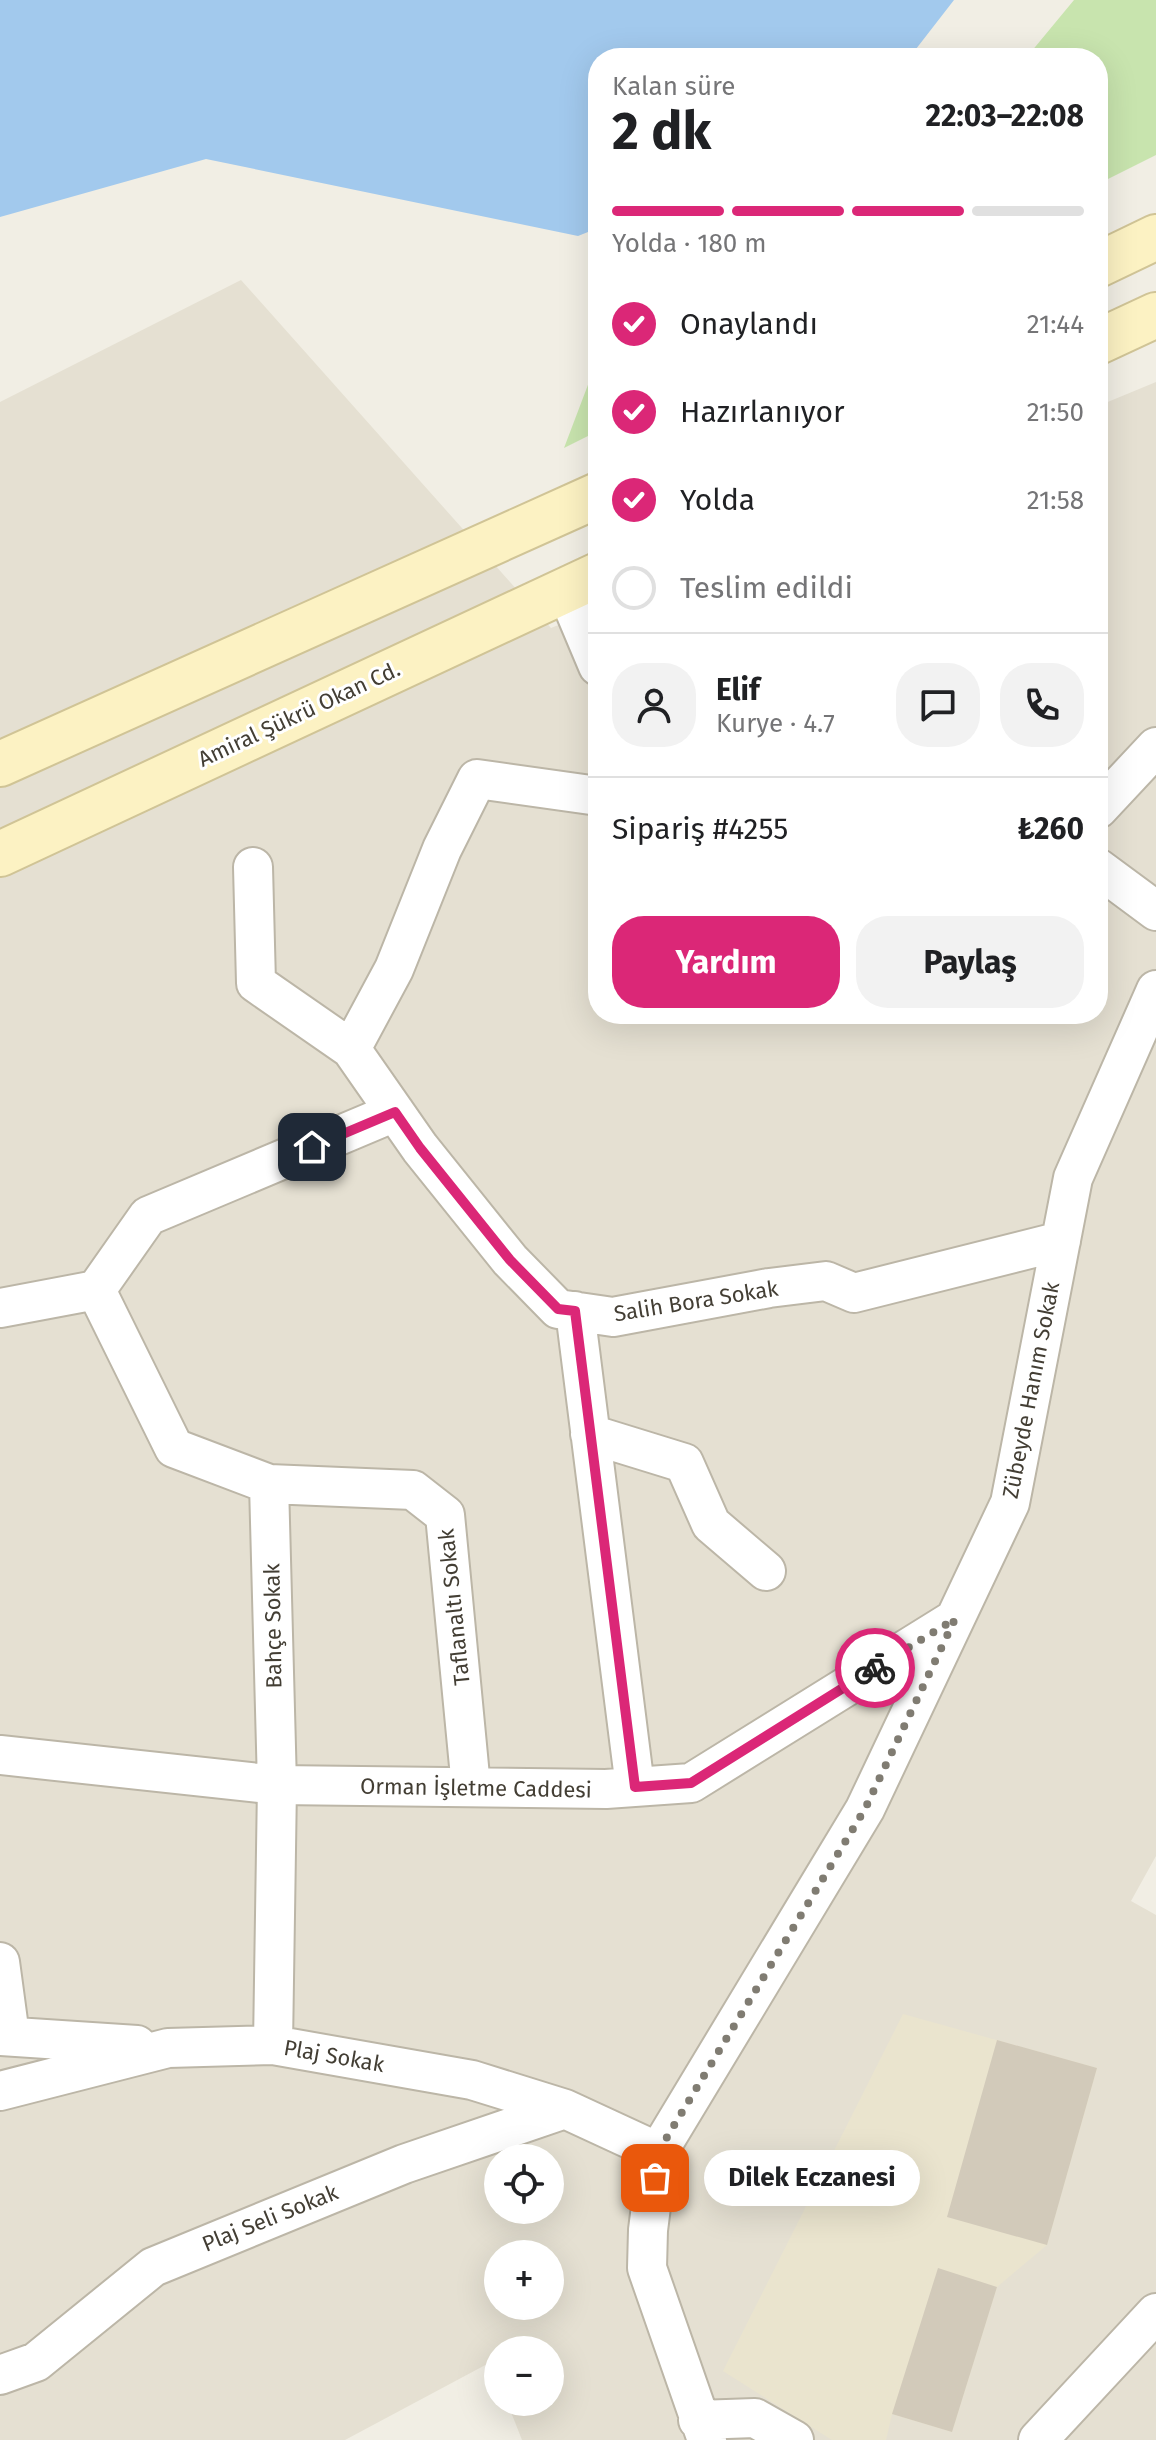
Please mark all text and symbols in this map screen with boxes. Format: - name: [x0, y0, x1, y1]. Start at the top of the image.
- text: Kalan süre: [612, 71, 735, 102]
- text: 22:03–22:08: [926, 98, 1084, 134]
- text: 2 dk: [612, 100, 711, 163]
- text: Yolda · 180 m: [612, 228, 766, 259]
- icon: check: [612, 302, 656, 346]
- text: Onaylandı: [680, 306, 818, 342]
- text: 21:44: [1027, 309, 1084, 340]
- icon: check: [612, 390, 656, 434]
- text: Hazırlanıyor: [680, 394, 845, 430]
- text: 21:50: [1027, 397, 1084, 428]
- icon: check: [612, 478, 656, 522]
- text: Yolda: [680, 482, 755, 518]
- text: 21:58: [1027, 485, 1084, 516]
- text: Teslim edildi: [680, 570, 853, 606]
- street label: Amiral Şükrü Okan Cd.: [194, 655, 404, 773]
- button: person: [612, 663, 696, 747]
- button: chat: [896, 663, 980, 747]
- button: phone: [1000, 663, 1084, 747]
- text: Elif: [716, 672, 760, 708]
- text: Kurye · 4.7: [716, 708, 835, 739]
- text: Sipariş #4255: [612, 811, 788, 847]
- text: ₺260: [1017, 811, 1084, 847]
- button: Yardım: [612, 916, 840, 1008]
- button: Paylaş: [856, 916, 1084, 1008]
- pin: [278, 1113, 346, 1181]
- icon: home: [290, 1125, 334, 1169]
- street label: Salih Bora Sokak: [612, 1275, 781, 1327]
- street label: Zübeyde Hanım Sokak: [997, 1279, 1065, 1501]
- street label: Taflanaltı Sokak: [432, 1527, 476, 1687]
- street label: Bahçe Sokak: [258, 1562, 288, 1689]
- courier: [835, 1628, 915, 1708]
- icon: bike: [853, 1646, 897, 1690]
- street label: Orman İşletme Caddesi: [360, 1772, 592, 1804]
- street label: Plaj Sokak: [282, 2034, 387, 2078]
- map controls: [484, 2144, 564, 2416]
- button: locate: [484, 2144, 564, 2224]
- pin: [621, 2144, 689, 2212]
- callout: Dilek Eczanesi: [703, 2150, 919, 2206]
- icon: bag: [633, 2156, 677, 2200]
- text: Dilek Eczanesi: [728, 2162, 896, 2193]
- street label: Plaj Seli Sokak: [198, 2178, 343, 2258]
- button: +: [484, 2240, 564, 2320]
- button: −: [484, 2336, 564, 2416]

